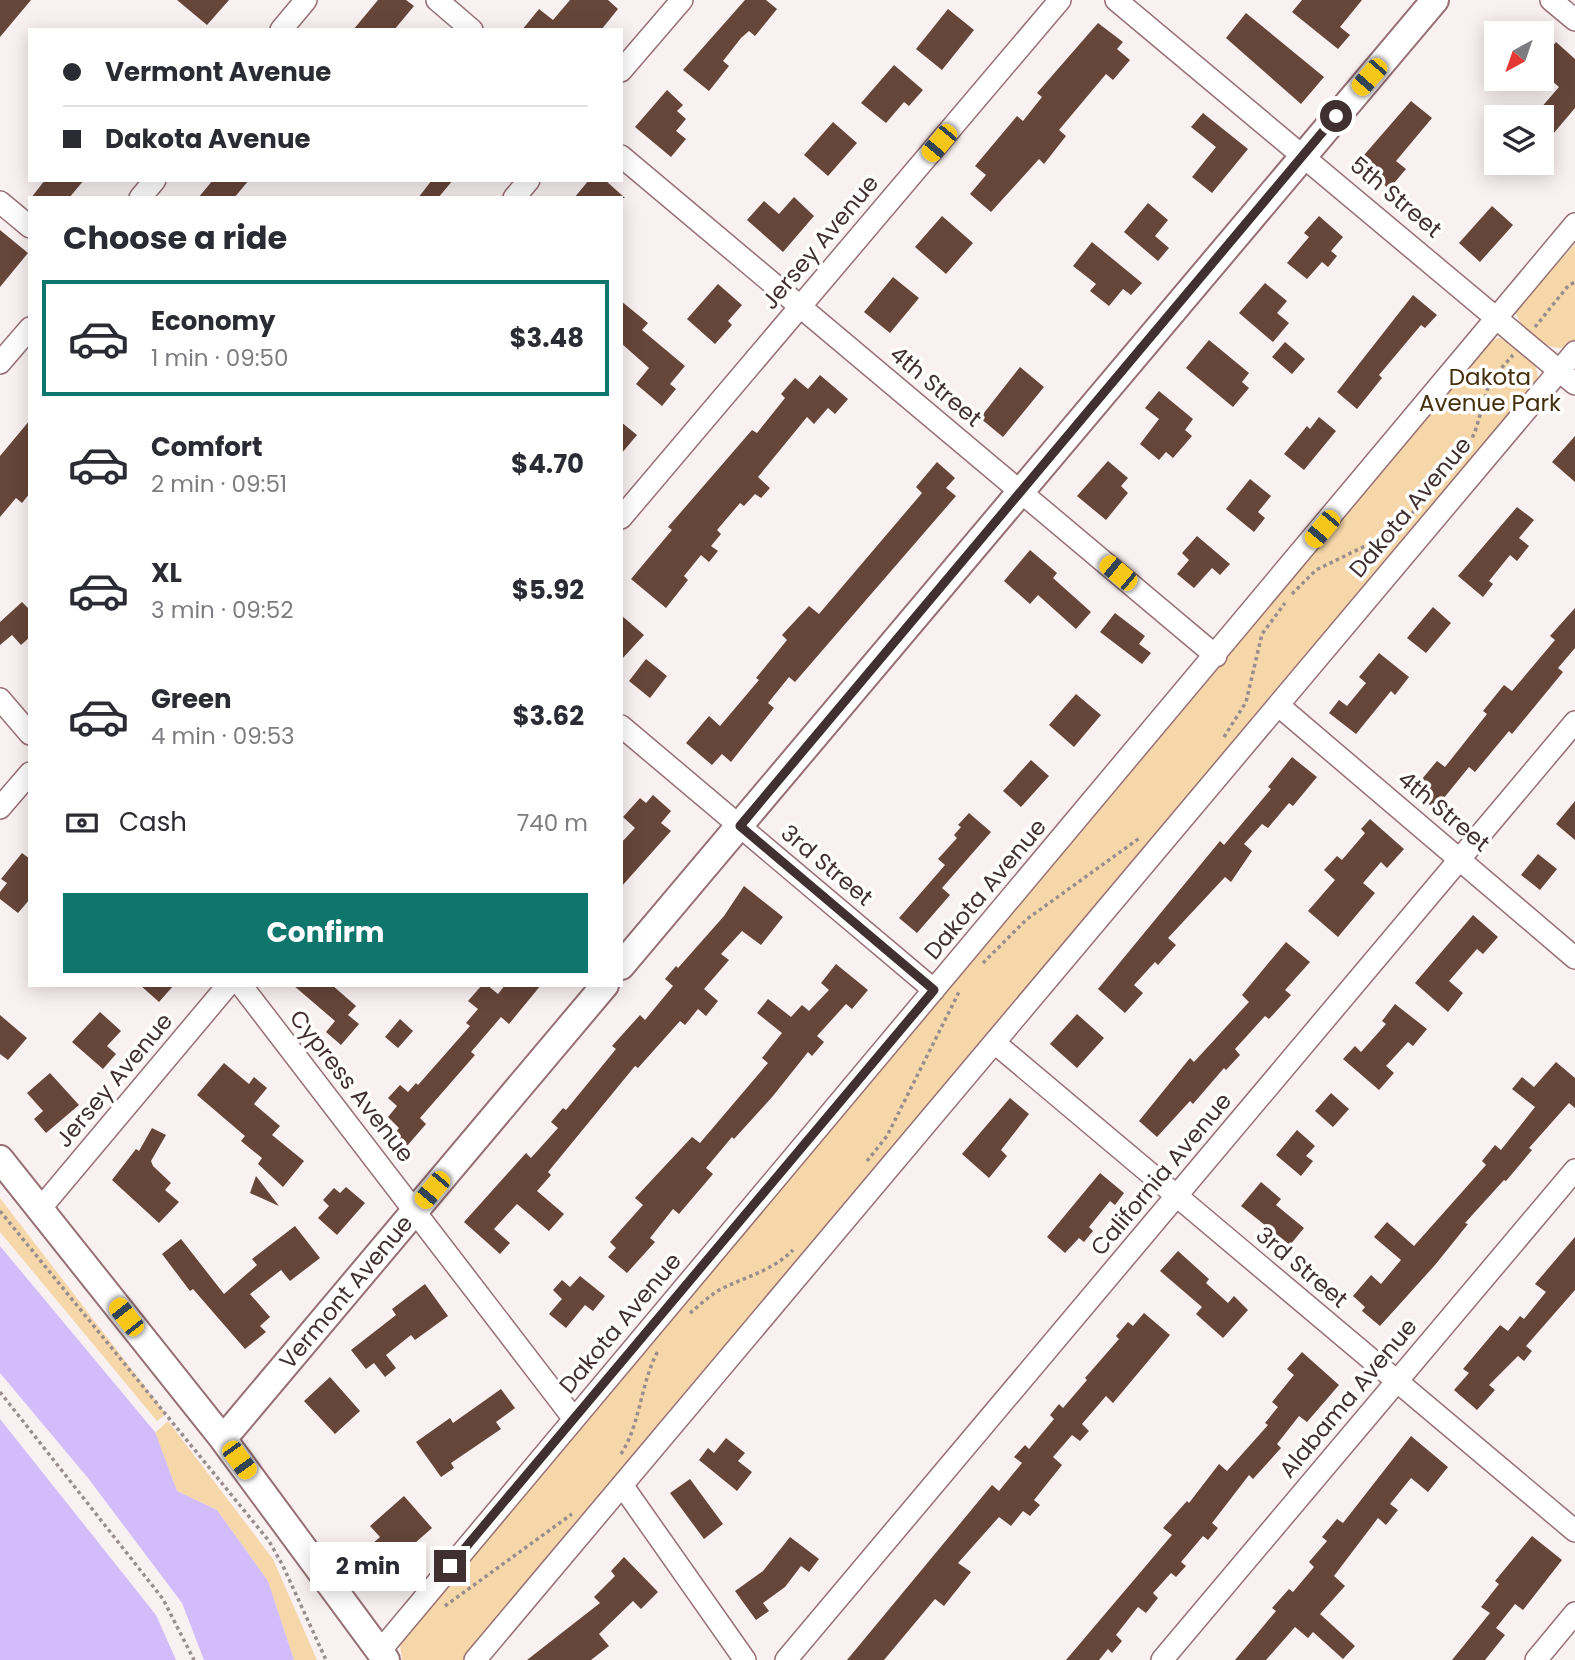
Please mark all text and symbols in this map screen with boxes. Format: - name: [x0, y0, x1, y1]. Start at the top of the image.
- north arrow: [1484, 21, 1554, 91]
- map controls: [1484, 21, 1554, 175]
- text: Vermont Avenue: [105, 54, 331, 90]
- car: [1348, 54, 1391, 100]
- route start: [1320, 100, 1352, 132]
- button: layers: [1484, 105, 1554, 175]
- car: [918, 120, 961, 166]
- text: Dakota Avenue: [105, 121, 310, 157]
- street label: 5th Street: [1343, 149, 1449, 245]
- street label: Jersey Avenue: [754, 168, 886, 316]
- text: Choose a ride: [63, 215, 287, 260]
- text: Economy: [151, 303, 275, 339]
- icon: car: [67, 307, 130, 370]
- text: $3.48: [509, 320, 584, 356]
- street label: 4th Street: [883, 338, 989, 434]
- text: 1 min · 09:50: [151, 342, 288, 374]
- park label: Dakota Avenue Park: [1419, 361, 1561, 419]
- text: Comfort: [151, 429, 263, 465]
- street label: Dakota Avenue: [1342, 430, 1478, 584]
- icon: car: [67, 433, 130, 496]
- text: $4.70: [511, 446, 584, 482]
- text: 2 min · 09:51: [151, 468, 287, 500]
- car: [1301, 506, 1344, 552]
- car: [1096, 551, 1141, 595]
- text: XL: [151, 555, 182, 591]
- icon: car: [67, 559, 130, 622]
- text: $5.92: [512, 572, 584, 608]
- text: 3 min · 09:52: [151, 594, 293, 626]
- text: Green: [151, 681, 232, 717]
- icon: car: [67, 685, 130, 748]
- text: $3.62: [512, 698, 584, 734]
- text: 4 min · 09:53: [151, 720, 295, 752]
- street label: 4th Street: [1391, 763, 1497, 859]
- icon: cash: [63, 804, 101, 842]
- text: Cash: [119, 804, 187, 840]
- text: 740 m: [517, 807, 588, 839]
- street label: Dakota Avenue: [917, 812, 1053, 966]
- street label: 3rd Street: [774, 817, 880, 913]
- button: Confirm: [63, 893, 588, 973]
- street label: Cypress Avenue: [282, 1003, 422, 1169]
- street label: Jersey Avenue: [48, 1006, 180, 1154]
- street label: California Avenue: [1083, 1086, 1239, 1262]
- car: [411, 1167, 454, 1213]
- street label: Vermont Avenue: [272, 1208, 420, 1376]
- street label: 3rd Street: [1249, 1219, 1355, 1315]
- street label: Dakota Avenue: [552, 1246, 688, 1400]
- car: [105, 1294, 148, 1340]
- street label: Alabama Avenue: [1272, 1311, 1424, 1485]
- car: [219, 1437, 260, 1483]
- callout: 2 min: [310, 1542, 426, 1590]
- text: 2 min: [336, 1550, 400, 1582]
- route end: [434, 1550, 466, 1582]

